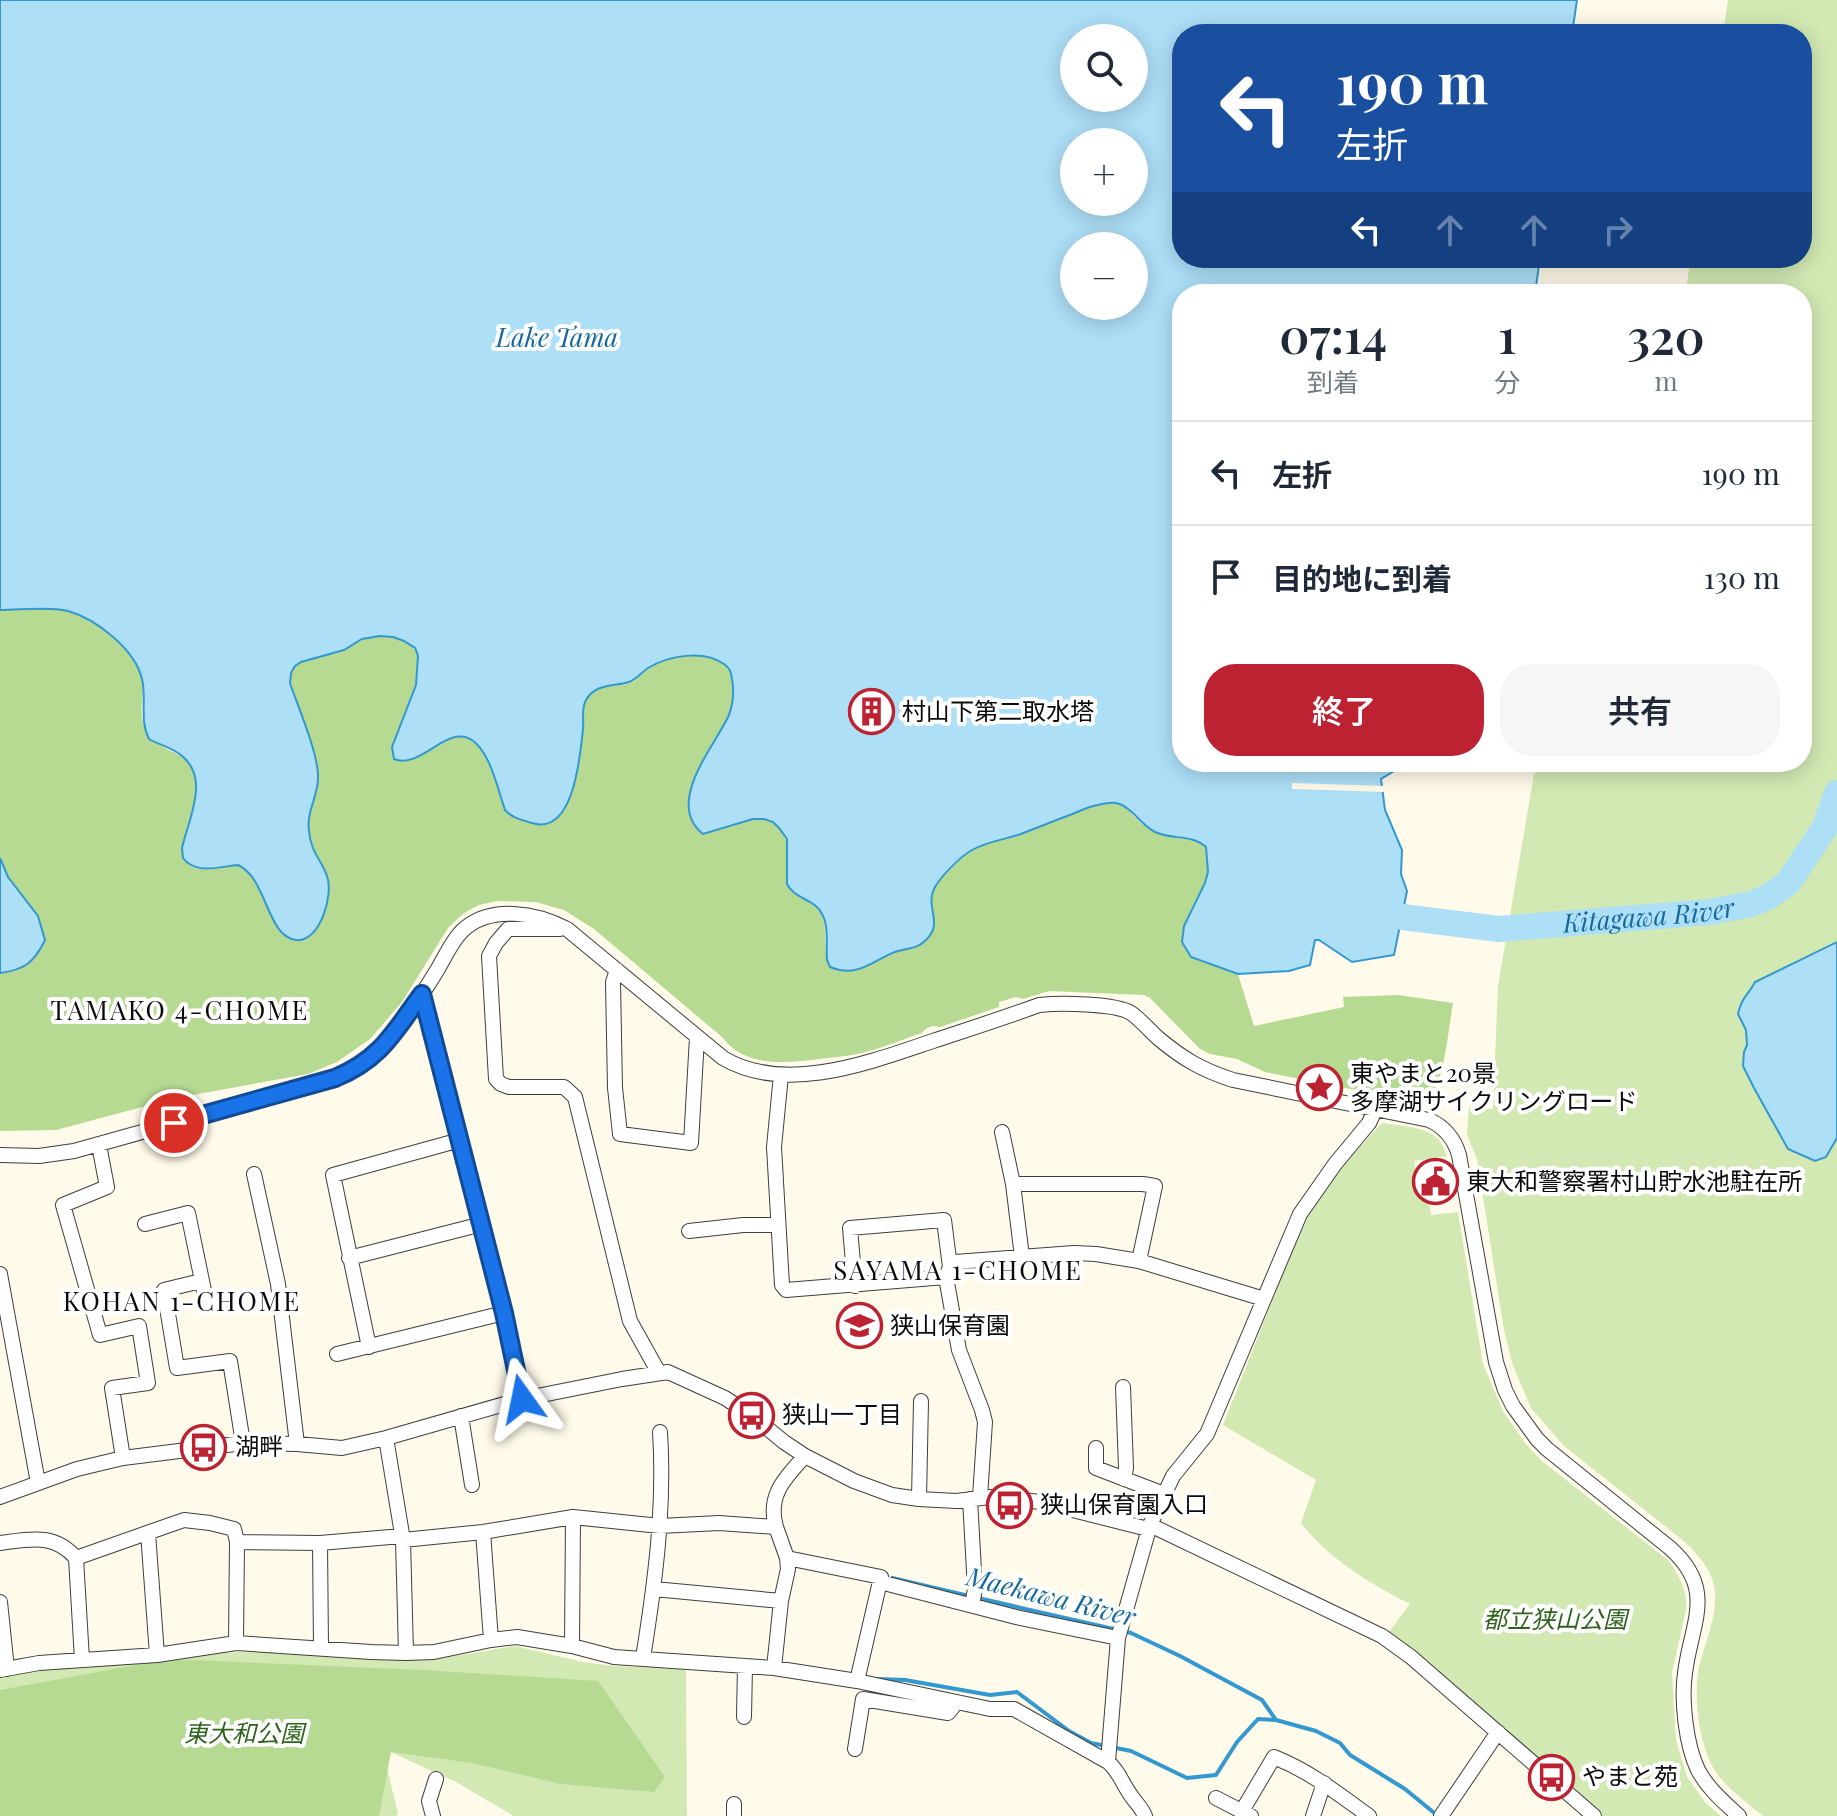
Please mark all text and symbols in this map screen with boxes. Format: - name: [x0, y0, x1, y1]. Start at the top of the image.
- map controls: [1060, 24, 1148, 320]
- button: search: [1060, 24, 1148, 112]
- text: 190 m: [1336, 44, 1488, 119]
- icon: left: [1204, 56, 1308, 160]
- text: 左折: [1336, 119, 1408, 167]
- button: +: [1060, 128, 1148, 216]
- icon: left: [1344, 208, 1388, 252]
- icon: ahead: [1428, 208, 1472, 252]
- icon: ahead: [1512, 208, 1556, 252]
- icon: right: [1596, 208, 1640, 252]
- button: −: [1060, 232, 1148, 320]
- text: 07:14: [1279, 302, 1387, 366]
- text: 1: [1498, 302, 1516, 366]
- text: 320: [1627, 303, 1705, 367]
- water label: Lake Tama: [495, 319, 618, 354]
- text: m: [1655, 363, 1678, 398]
- text: 到着: [1307, 364, 1359, 399]
- text: 分: [1494, 364, 1520, 399]
- icon: left: [1204, 451, 1248, 495]
- text: 190 m: [1702, 453, 1780, 493]
- text: 左折: [1272, 454, 1332, 494]
- icon: arrive: [1204, 555, 1248, 599]
- text: 130 m: [1704, 557, 1780, 597]
- text: 目的地に到着: [1272, 558, 1452, 598]
- button: 終了: [1204, 664, 1484, 756]
- button: 共有: [1500, 664, 1780, 756]
- building icon: 村山下第二取水塔: [847, 688, 895, 736]
- place label: 村山下第二取水塔: [902, 694, 1094, 726]
- water label: Kitagawa River: [1560, 888, 1738, 940]
- district label: TAMAKO 4-CHOME: [51, 992, 309, 1027]
- place label: 東やまと20景 多摩湖サイクリングロード: [1350, 1056, 1638, 1116]
- place icon: 東やまと20景 多摩湖サイクリングロード: [1295, 1064, 1343, 1112]
- pin: [140, 1089, 208, 1157]
- icon: arrive: [152, 1101, 196, 1145]
- public building icon: 東大和警察署村山貯水池駐在所: [1411, 1158, 1459, 1206]
- place label: 東大和警察署村山貯水池駐在所: [1466, 1164, 1802, 1196]
- district label: SAYAMA 1-CHOME: [833, 1252, 1083, 1287]
- district label: KOHAN 1-CHOME: [63, 1283, 301, 1318]
- school or university icon: 狭山保育園: [835, 1302, 883, 1350]
- place label: 狭山保育園: [890, 1308, 1010, 1340]
- position arrow: [480, 1357, 564, 1441]
- bus stop icon: 狭山一丁目: [727, 1391, 775, 1439]
- place label: 狭山一丁目: [782, 1397, 902, 1429]
- bus stop icon: 湖畔: [180, 1423, 228, 1471]
- place label: 湖畔: [235, 1429, 283, 1461]
- bus stop icon: 狭山保育園入口: [985, 1481, 1033, 1529]
- place label: 狭山保育園入口: [1040, 1487, 1208, 1519]
- water label: Maekawa River: [962, 1557, 1140, 1634]
- park label: 都立狭山公園: [1483, 1602, 1630, 1634]
- park label: 東大和公園: [184, 1716, 307, 1748]
- bus stop icon: やまと苑: [1527, 1753, 1575, 1801]
- place label: やまと苑: [1582, 1759, 1678, 1791]

